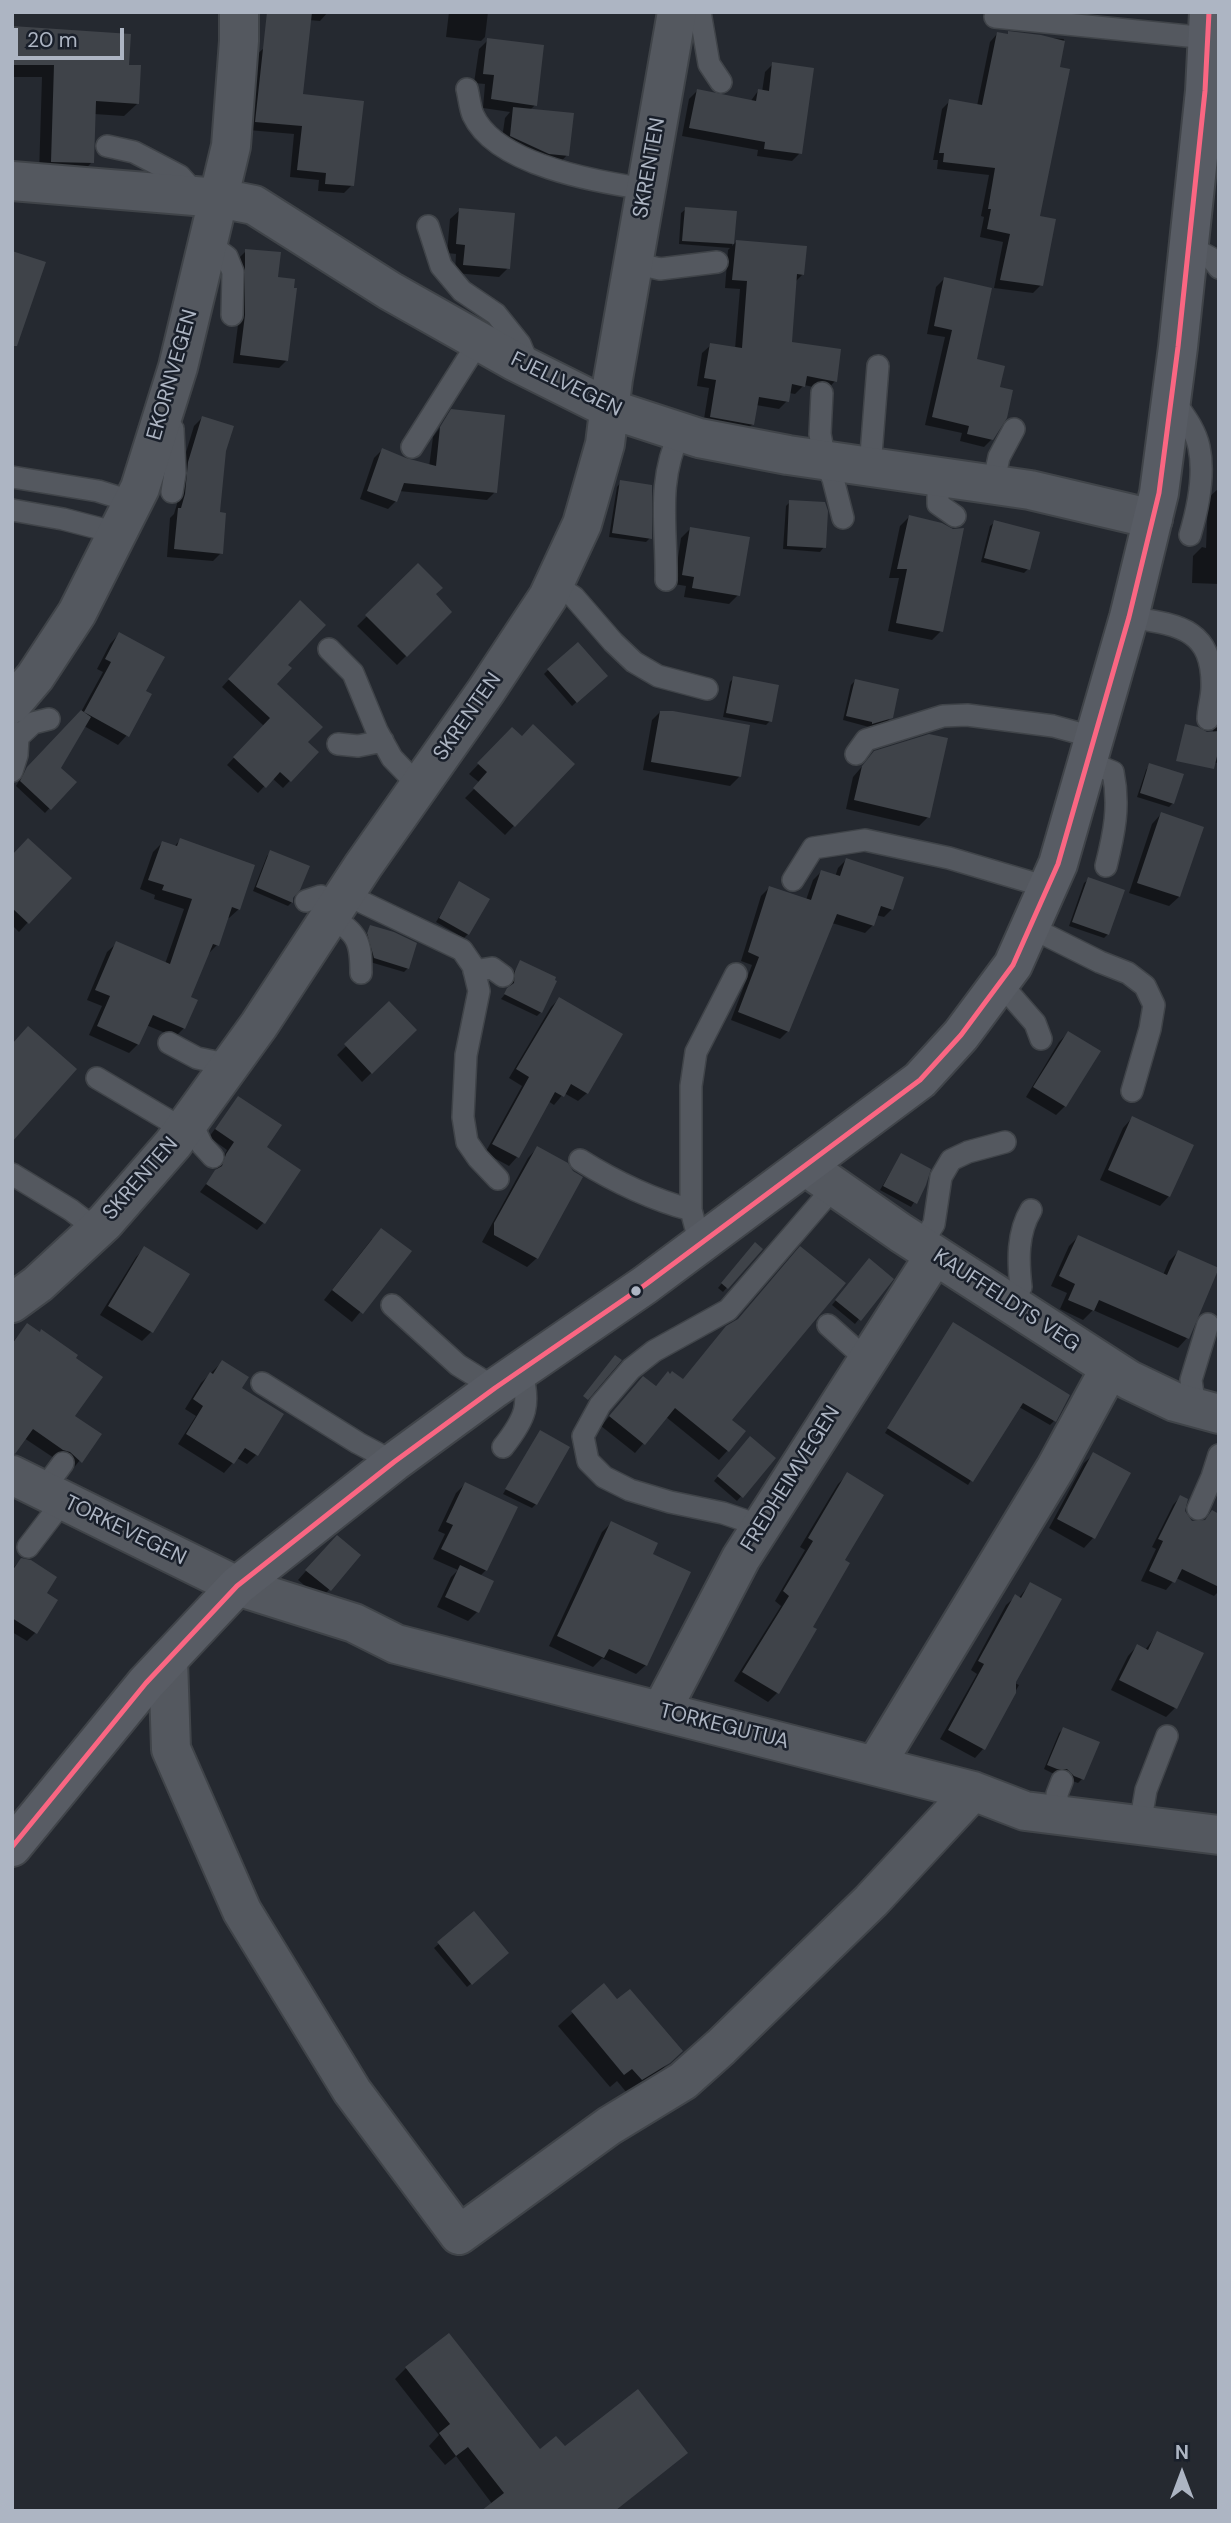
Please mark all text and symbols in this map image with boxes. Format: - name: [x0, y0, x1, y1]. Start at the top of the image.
- scale bar: [18, 14, 128, 58]
- text: 20 m: [27, 26, 78, 54]
- street label: SKRENTEN: [629, 116, 671, 220]
- street label: EKORNVEGEN: [142, 307, 204, 443]
- street label: FJELLVEGEN: [506, 347, 626, 423]
- street label: SKRENTEN: [429, 668, 507, 766]
- street label: SKRENTEN: [98, 1132, 184, 1226]
- street label: KAUFFELDTS VEG: [928, 1244, 1084, 1358]
- unlabelled marker: [629, 1284, 643, 1298]
- street label: FREDHEIMVEGEN: [736, 1402, 846, 1556]
- street label: TORKEVEGEN: [60, 1491, 190, 1571]
- street label: TORKEGUTUA: [657, 1699, 791, 1755]
- north arrow: [1147, 2439, 1217, 2509]
- text: N: [1175, 2440, 1189, 2465]

